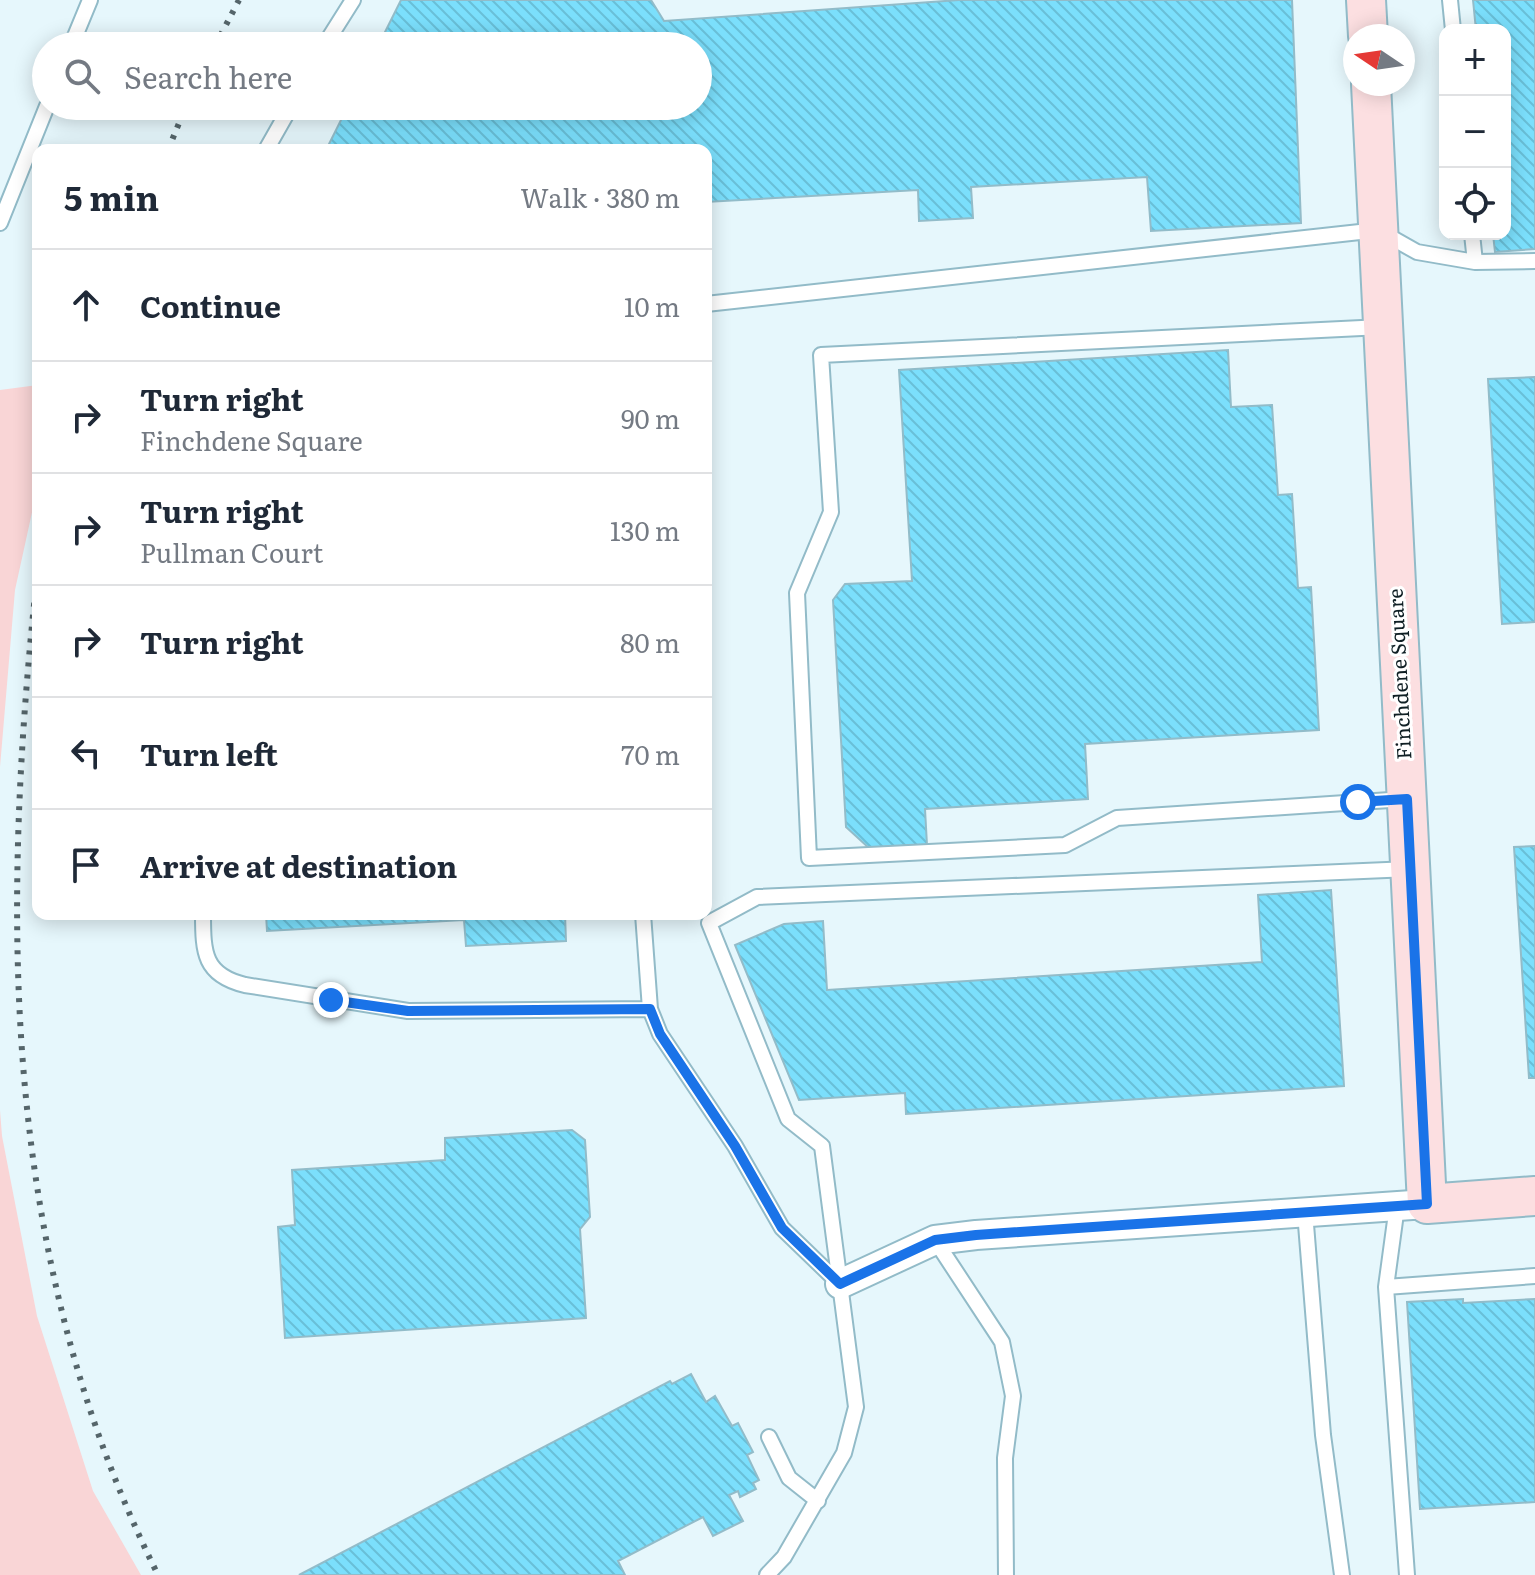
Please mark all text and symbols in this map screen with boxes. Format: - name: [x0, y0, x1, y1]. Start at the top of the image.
- north arrow: [1343, 24, 1415, 96]
- map controls: [1439, 24, 1511, 240]
- button: +: [1439, 24, 1511, 96]
- search box: [32, 32, 712, 120]
- icon: search: [60, 54, 104, 98]
- text: Search here: [124, 54, 292, 98]
- button: −: [1439, 96, 1511, 168]
- button: locate: [1439, 168, 1511, 240]
- text: 5 min: [64, 171, 159, 221]
- text: Walk · 380 m: [521, 177, 680, 216]
- icon: ahead: [64, 283, 108, 327]
- text: Continue: [140, 283, 281, 327]
- text: 10 m: [624, 286, 680, 325]
- text: Turn right: [140, 376, 304, 420]
- icon: right: [64, 395, 108, 439]
- text: 90 m: [621, 398, 680, 437]
- text: Finchdene Square: [140, 420, 363, 459]
- text: Turn right: [140, 488, 304, 532]
- icon: right: [64, 507, 108, 551]
- text: 130 m: [610, 510, 680, 549]
- text: Pullman Court: [140, 532, 323, 571]
- street label: Finchdene Square: [1379, 588, 1417, 760]
- icon: right: [64, 619, 108, 663]
- text: Turn right: [140, 619, 304, 663]
- text: 80 m: [620, 622, 680, 661]
- icon: left: [64, 731, 108, 775]
- text: Turn left: [140, 731, 278, 775]
- text: 70 m: [621, 734, 680, 773]
- route start: [1340, 784, 1376, 820]
- icon: arrive: [64, 843, 108, 887]
- text: Arrive at destination: [140, 843, 457, 887]
- route end: [313, 982, 349, 1018]

